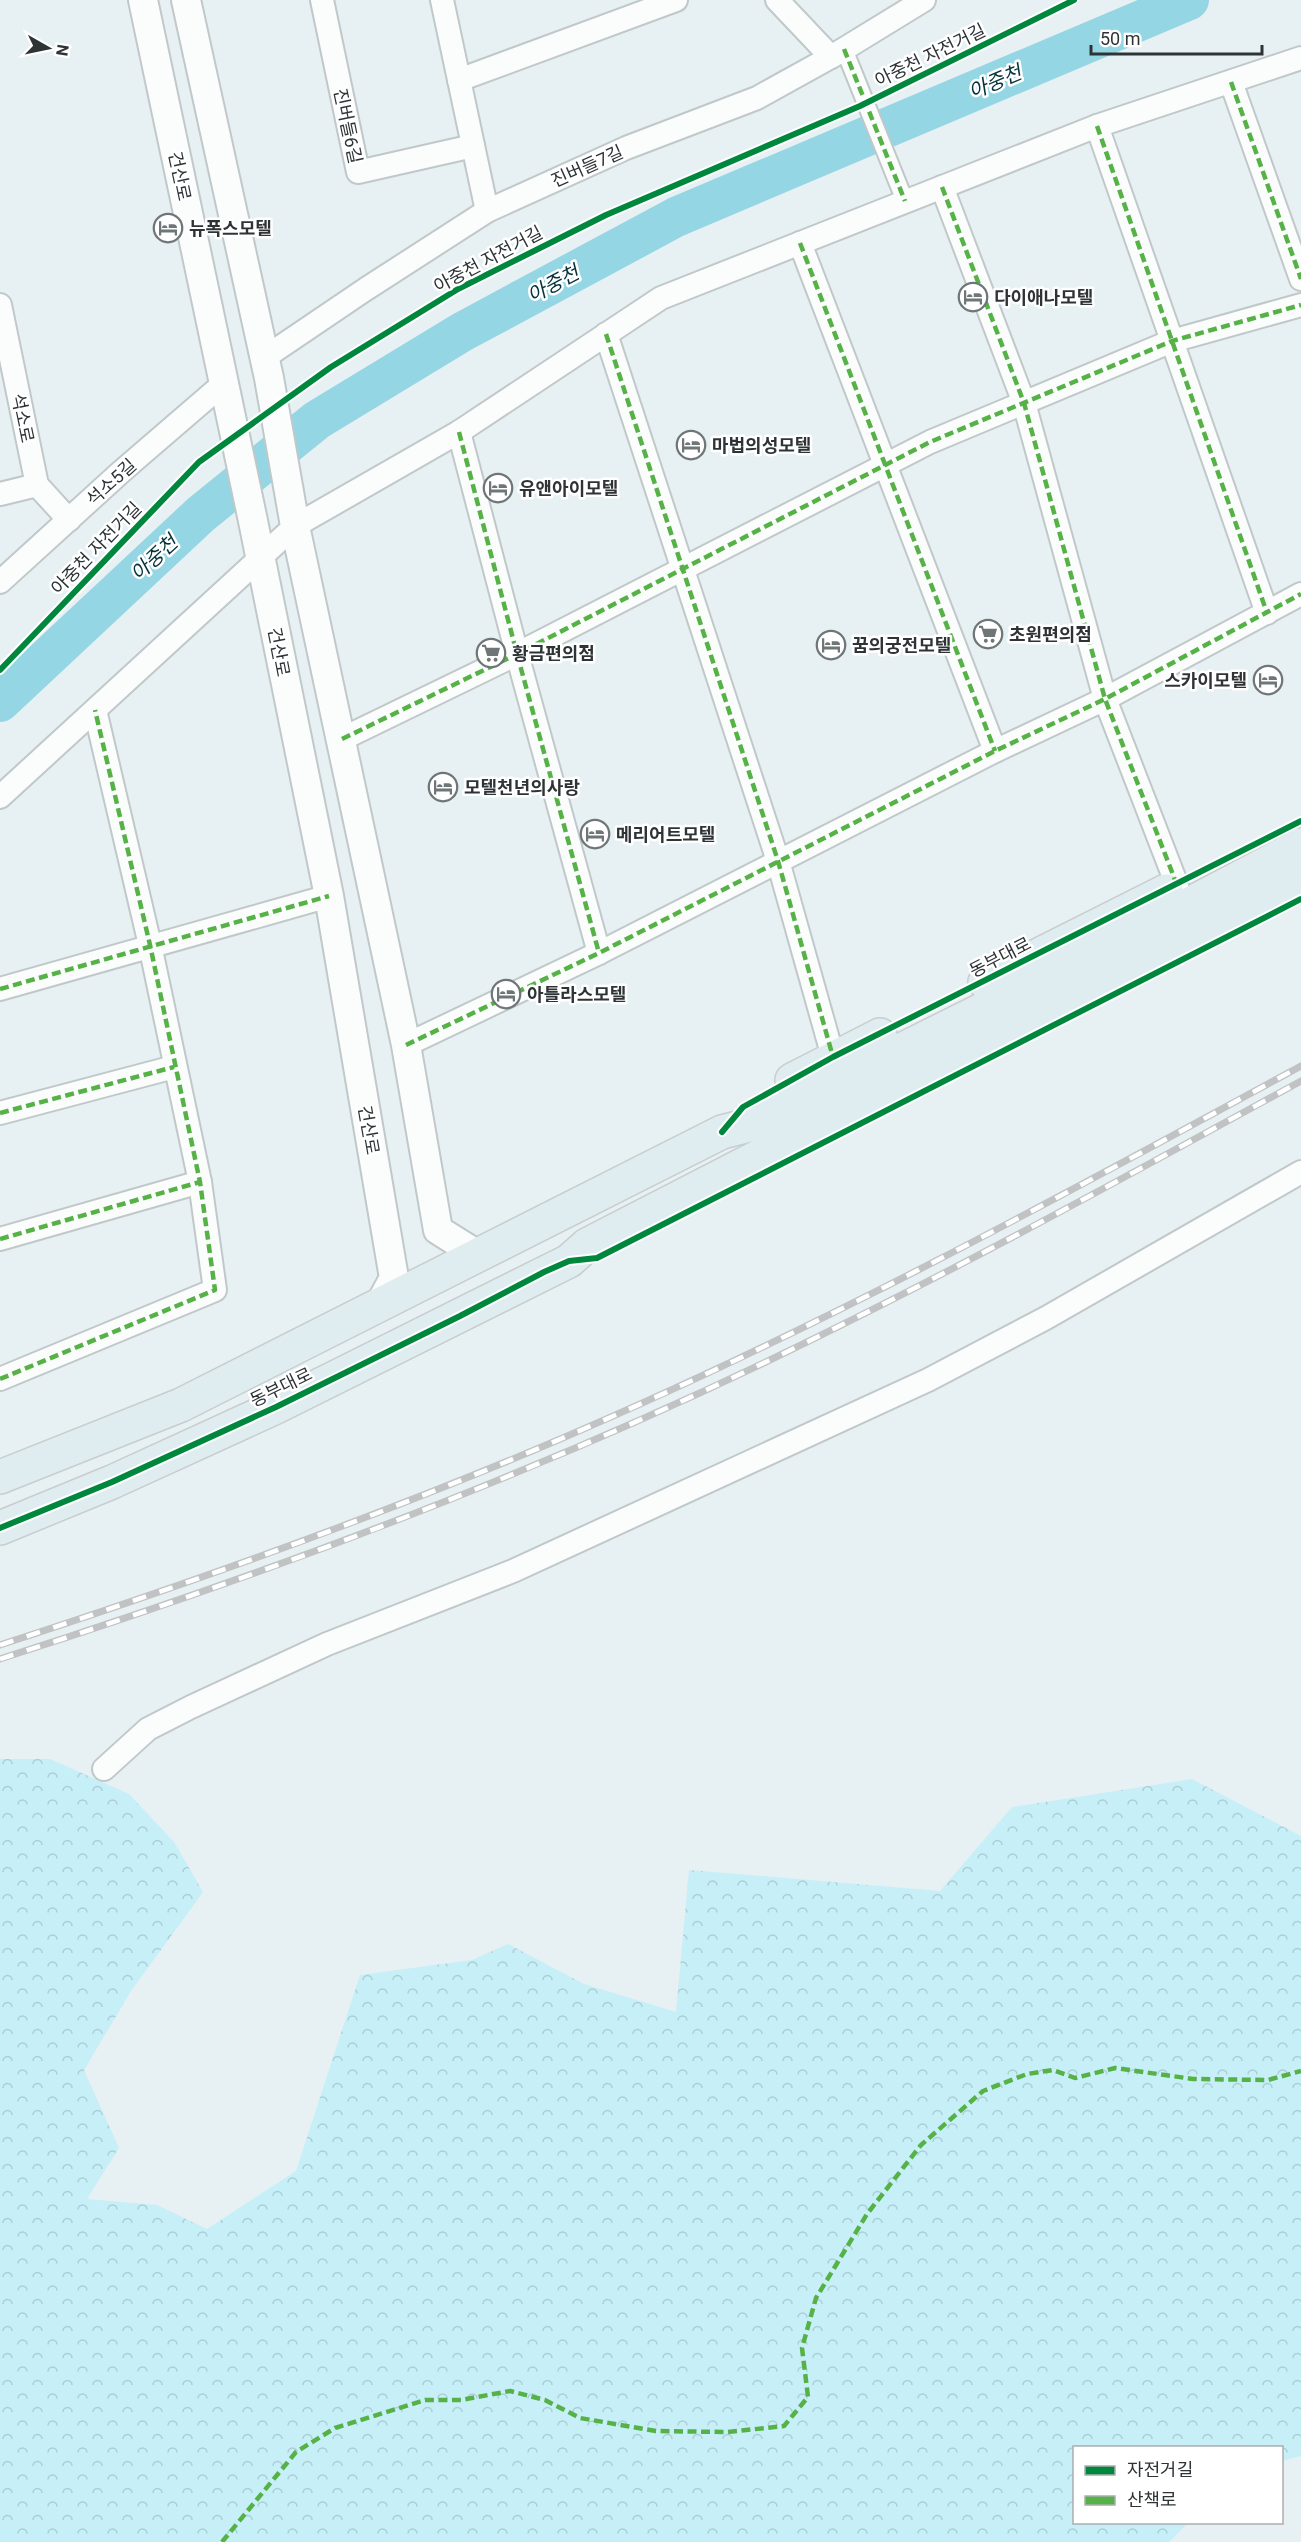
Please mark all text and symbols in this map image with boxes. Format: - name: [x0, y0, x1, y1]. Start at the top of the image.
- north arrow: [18, 18, 78, 78]
- scale bar: [1091, 18, 1262, 56]
- street label: 아중천 자전거길: [871, 19, 989, 91]
- text: 50 m: [1100, 28, 1140, 49]
- text: N: [52, 43, 73, 57]
- water label: 아중천: [965, 59, 1027, 104]
- street label: 진버들6길: [330, 86, 366, 166]
- street label: 진버들7길: [548, 141, 626, 191]
- street label: 건산로: [165, 150, 195, 202]
- hotel icon: 뉴폭스모텔: [152, 212, 184, 244]
- place label: 뉴폭스모텔: [189, 218, 272, 239]
- street label: 아중천 자전거길: [430, 221, 546, 297]
- water label: 아중천: [523, 259, 585, 308]
- hotel icon: 다이애나모텔: [957, 281, 989, 313]
- place label: 다이애나모텔: [994, 287, 1093, 308]
- street label: 석소로: [8, 392, 38, 444]
- hotel icon: 마법의성모텔: [675, 429, 707, 461]
- place label: 마법의성모텔: [712, 435, 811, 456]
- street label: 석소5길: [82, 454, 140, 510]
- hotel icon: 유앤아이모텔: [482, 472, 514, 504]
- place label: 유앤아이모텔: [519, 478, 618, 499]
- street label: 아중천 자전거길: [47, 497, 145, 599]
- water label: 아중천: [126, 529, 184, 586]
- supermarket icon: 초원편의점: [972, 618, 1004, 650]
- place label: 초원편의점: [1009, 624, 1092, 645]
- street label: 건산로: [264, 626, 294, 678]
- hotel icon: 꿈의궁전모텔: [815, 629, 847, 661]
- place label: 꿈의궁전모텔: [852, 635, 951, 656]
- supermarket icon: 황금편의점: [475, 637, 507, 669]
- place label: 황금편의점: [512, 643, 595, 664]
- hotel icon: 스카이모텔: [1252, 664, 1284, 696]
- place label: 스카이모텔: [1164, 670, 1247, 691]
- hotel icon: 모텔천년의사랑: [427, 771, 459, 803]
- place label: 모텔천년의사랑: [464, 777, 580, 798]
- hotel icon: 메리어트모텔: [579, 818, 611, 850]
- place label: 메리어트모텔: [616, 824, 715, 845]
- street label: 동부대로: [966, 933, 1034, 981]
- hotel icon: 아틀라스모텔: [490, 978, 522, 1010]
- place label: 아틀라스모텔: [527, 984, 626, 1005]
- street label: 건산로: [354, 1104, 384, 1156]
- street label: 동부대로: [247, 1363, 315, 1411]
- legend: [1073, 2446, 1283, 2524]
- text: 자전거길: [1127, 2459, 1193, 2480]
- text: 산책로: [1127, 2489, 1177, 2510]

